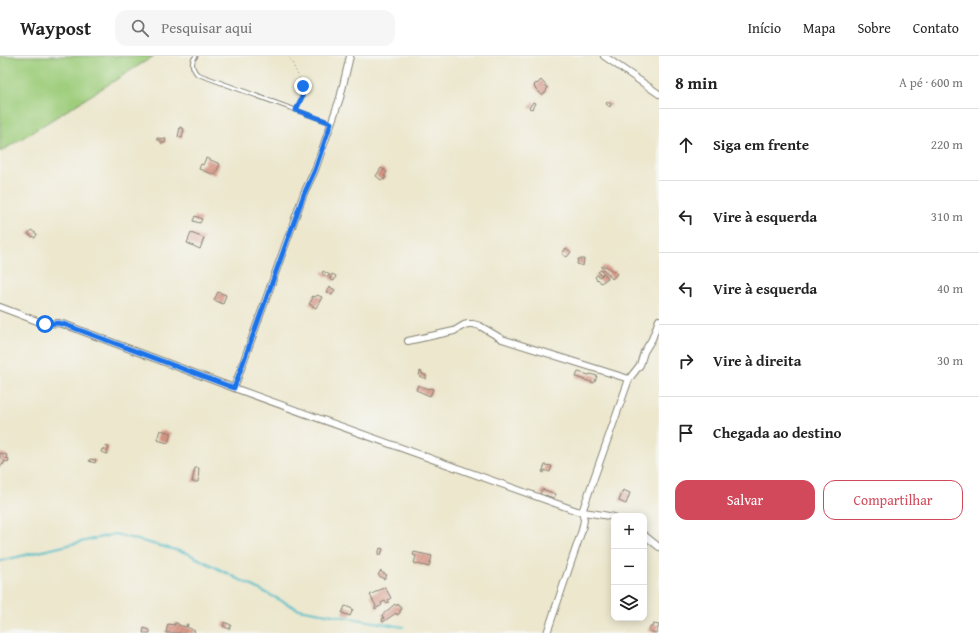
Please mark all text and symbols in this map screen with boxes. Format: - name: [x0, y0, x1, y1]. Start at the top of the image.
- search box: [115, 10, 395, 46]
- text: Waypost: [20, 14, 91, 42]
- icon: search: [129, 17, 151, 39]
- text: Pesquisar aqui: [161, 17, 252, 38]
- text: Início: [748, 18, 781, 38]
- text: Mapa: [803, 18, 835, 38]
- text: Sobre: [857, 18, 891, 38]
- text: Contato: [913, 18, 959, 38]
- text: 8 min: [675, 70, 717, 95]
- text: A pé · 600 m: [899, 73, 963, 92]
- route end: [294, 77, 312, 95]
- icon: ahead: [675, 134, 697, 156]
- text: Siga em frente: [713, 134, 809, 155]
- text: 220 m: [931, 135, 963, 154]
- icon: left: [675, 206, 697, 228]
- text: Vire à esquerda: [713, 206, 817, 227]
- text: 310 m: [931, 207, 963, 226]
- icon: left: [675, 278, 697, 300]
- text: Vire à esquerda: [713, 278, 817, 299]
- text: 40 m: [937, 279, 963, 298]
- route start: [36, 315, 54, 333]
- icon: right: [675, 350, 697, 372]
- text: Vire à direita: [713, 350, 801, 371]
- text: 30 m: [937, 351, 963, 370]
- icon: arrive: [675, 422, 697, 444]
- text: Chegada ao destino: [713, 422, 841, 443]
- button: Salvar: [675, 480, 815, 520]
- button: Compartilhar: [823, 480, 963, 520]
- map controls: [611, 513, 647, 621]
- button: +: [611, 513, 647, 549]
- button: −: [611, 549, 647, 585]
- button: layers: [611, 585, 647, 621]

